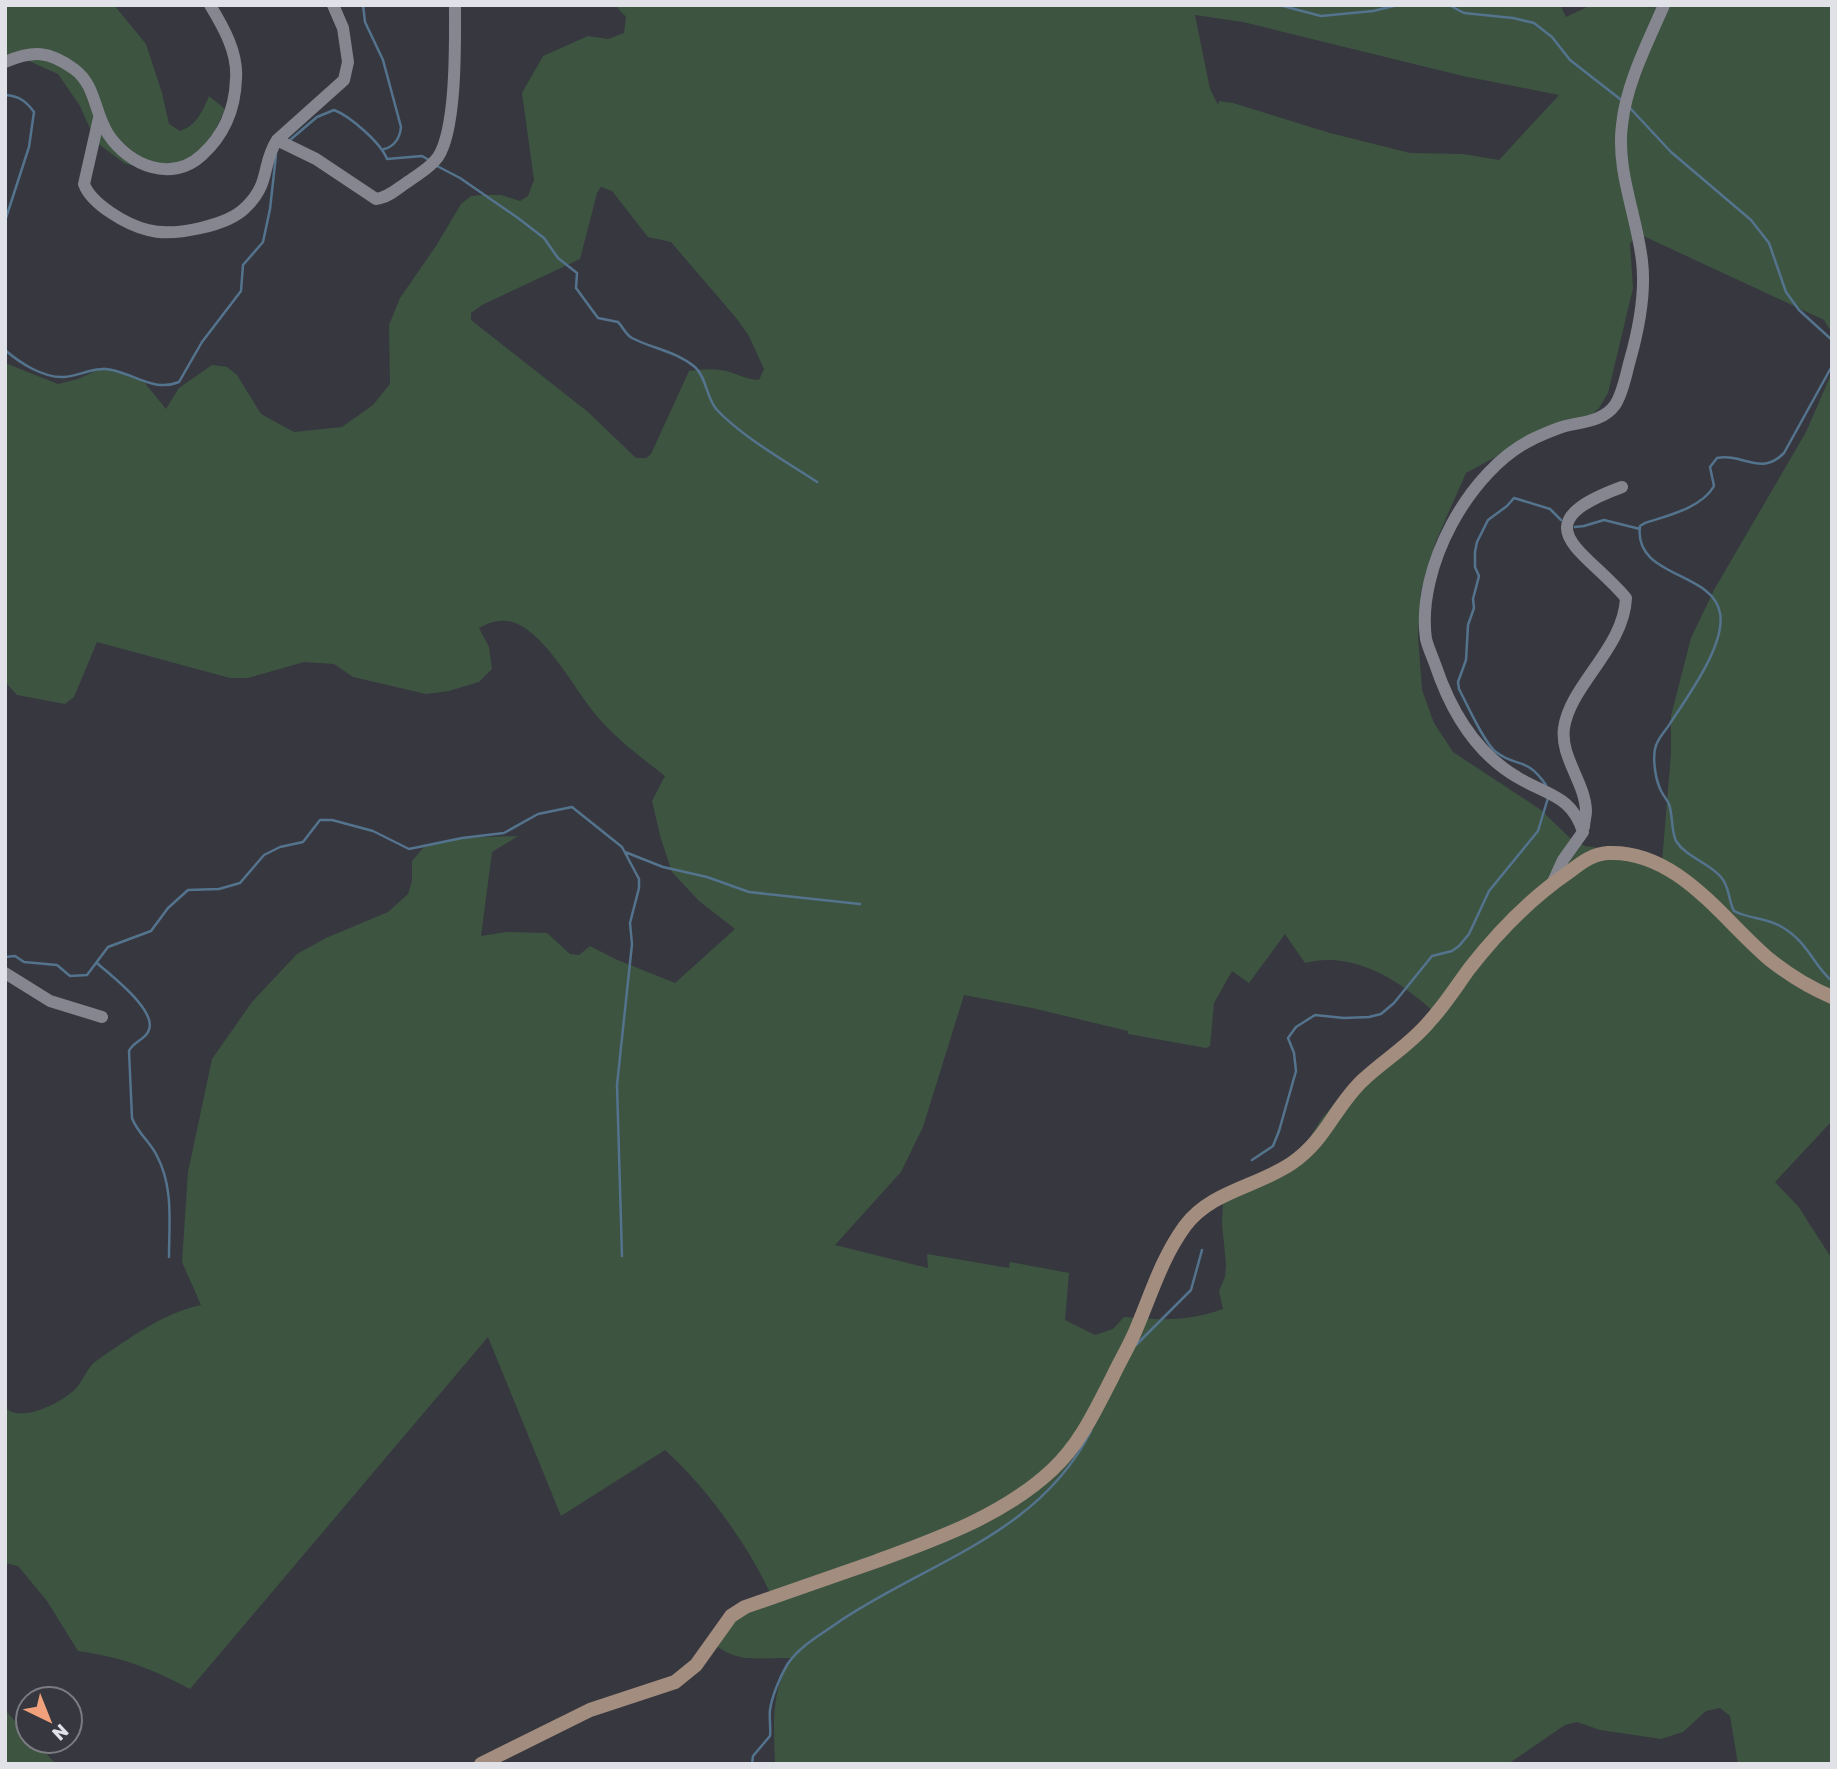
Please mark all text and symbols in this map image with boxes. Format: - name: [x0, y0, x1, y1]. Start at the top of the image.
- north arrow: [14, 1685, 84, 1755]
- text: N: [47, 1719, 73, 1745]

